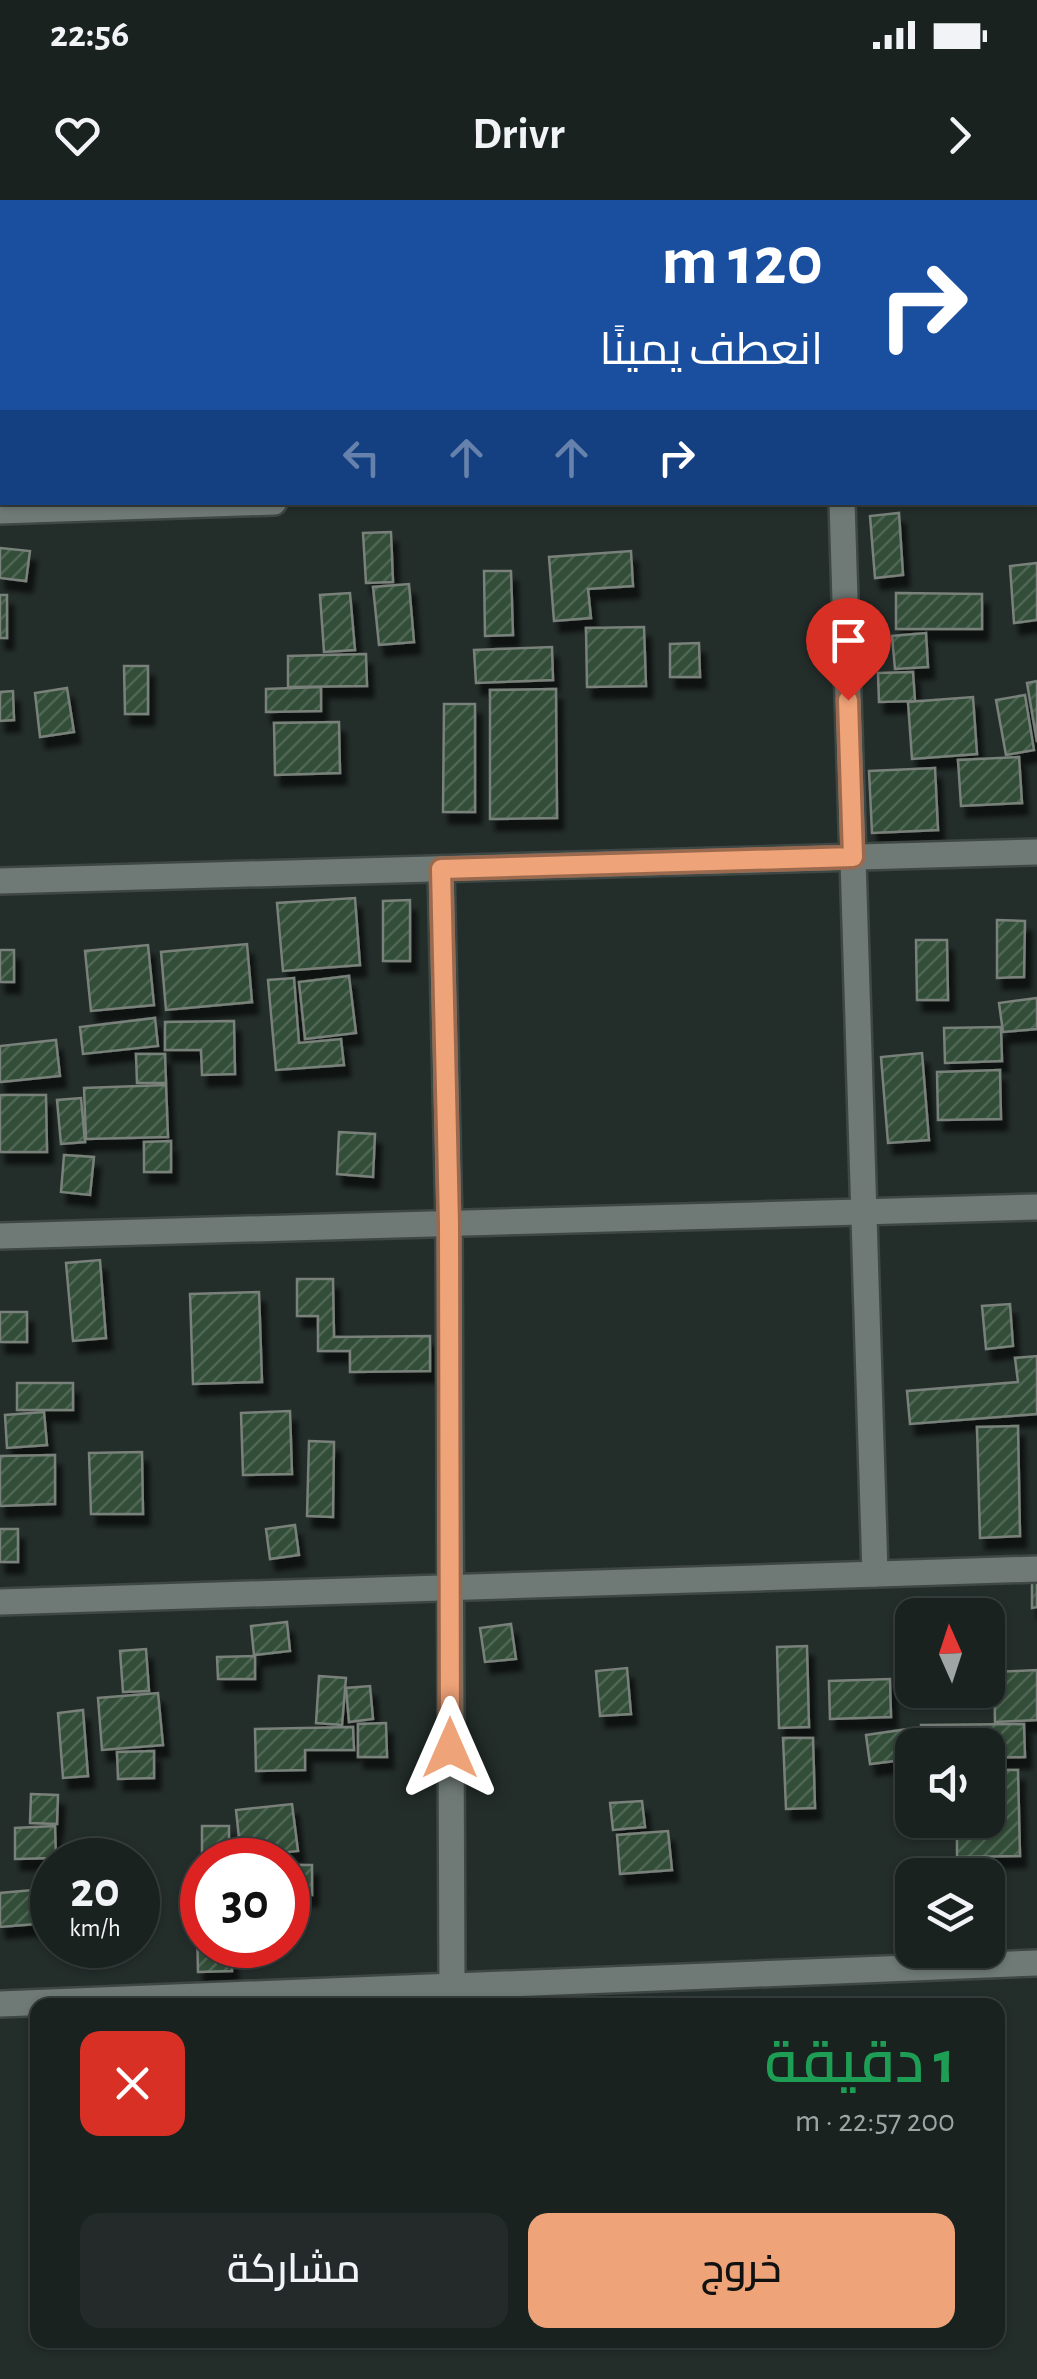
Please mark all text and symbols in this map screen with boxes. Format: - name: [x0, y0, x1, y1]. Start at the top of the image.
- text: 22:56: [50, 16, 129, 54]
- icon: heart: [50, 108, 105, 163]
- icon: forward: [932, 108, 987, 163]
- text: Drivr: [472, 112, 565, 157]
- text: 120 m: [661, 227, 823, 297]
- icon: right: [858, 240, 988, 370]
- text: انعطف يمينًا: [600, 328, 823, 373]
- icon: left: [334, 430, 389, 485]
- icon: ahead: [439, 430, 494, 485]
- icon: ahead: [544, 430, 599, 485]
- icon: right: [649, 430, 704, 485]
- pin: [806, 598, 891, 701]
- icon: arrive: [821, 613, 876, 668]
- north arrow: [895, 1598, 1005, 1708]
- map controls: [895, 1598, 1005, 1968]
- position arrow: [398, 1696, 502, 1800]
- button: sound: [895, 1728, 1005, 1838]
- speed limit sign: 30: [180, 1838, 310, 1968]
- button: layers: [895, 1858, 1005, 1968]
- text: 20: [70, 1866, 120, 1916]
- text: km/h: [69, 1916, 121, 1941]
- button: close: [80, 2031, 185, 2136]
- text: 1 دقيقة: [765, 2034, 955, 2094]
- text: 200 m · 22:57: [795, 2105, 955, 2137]
- button: مشاركة: [80, 2213, 508, 2328]
- button: خروج: [528, 2213, 955, 2328]

